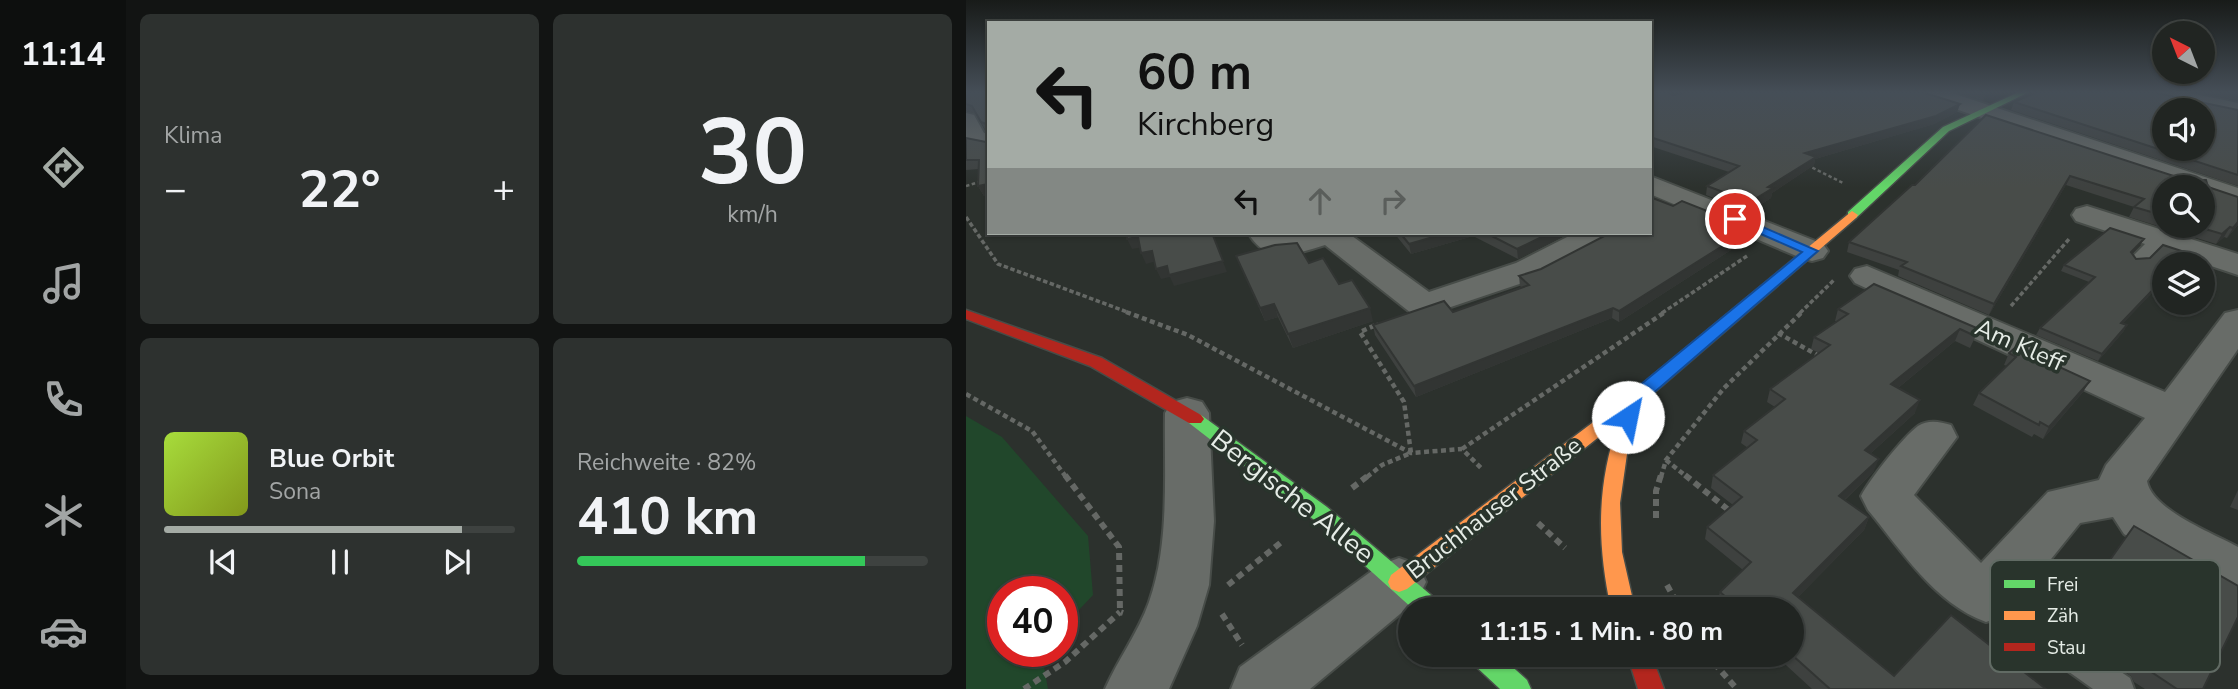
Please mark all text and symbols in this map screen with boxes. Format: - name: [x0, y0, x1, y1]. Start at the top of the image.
- north arrow: [2152, 21, 2216, 84]
- map controls: [2152, 21, 2215, 315]
- text: 11:14: [21, 33, 105, 76]
- text: 60 m: [1137, 39, 1252, 106]
- icon: left: [1022, 49, 1113, 140]
- text: 30: [698, 91, 807, 215]
- button: sound: [2152, 98, 2215, 161]
- text: Kirchberg: [1137, 103, 1274, 146]
- text: Klima: [164, 120, 222, 151]
- icon: directions: [39, 143, 88, 192]
- text: 22°: [298, 154, 381, 225]
- text: −: [164, 164, 187, 215]
- text: +: [492, 164, 515, 215]
- button: search: [2152, 175, 2215, 238]
- icon: left: [1228, 182, 1266, 220]
- icon: ahead: [1301, 182, 1339, 220]
- icon: right: [1374, 182, 1412, 220]
- pin: [1705, 189, 1765, 249]
- text: km/h: [727, 199, 778, 230]
- icon: arrive: [1716, 200, 1754, 238]
- button: layers: [2152, 252, 2215, 315]
- icon: music: [39, 259, 88, 308]
- street label: Am Kleff: [1970, 311, 2071, 379]
- icon: phone: [39, 375, 88, 424]
- position arrow: [1591, 380, 1665, 454]
- street label: Bergische Allee: [1203, 421, 1382, 573]
- street label: Bruchhauser Straße: [1400, 430, 1588, 586]
- text: Blue Orbit: [269, 441, 394, 476]
- text: Reichweite · 82%: [577, 447, 756, 478]
- text: Sona: [269, 476, 321, 507]
- text: 410 km: [577, 481, 758, 552]
- icon: climate: [39, 491, 88, 540]
- icon: previous: [204, 543, 242, 581]
- icon: pause: [321, 543, 359, 581]
- icon: next: [438, 543, 476, 581]
- legend: [1990, 560, 2220, 672]
- text: Frei: [2047, 572, 2078, 598]
- speed limit sign: 40: [987, 576, 1078, 667]
- text: Zäh: [2047, 603, 2079, 629]
- icon: car: [39, 607, 88, 656]
- text: 11:15 · 1 Min. · 80 m: [1479, 614, 1723, 649]
- text: Stau: [2047, 635, 2086, 661]

